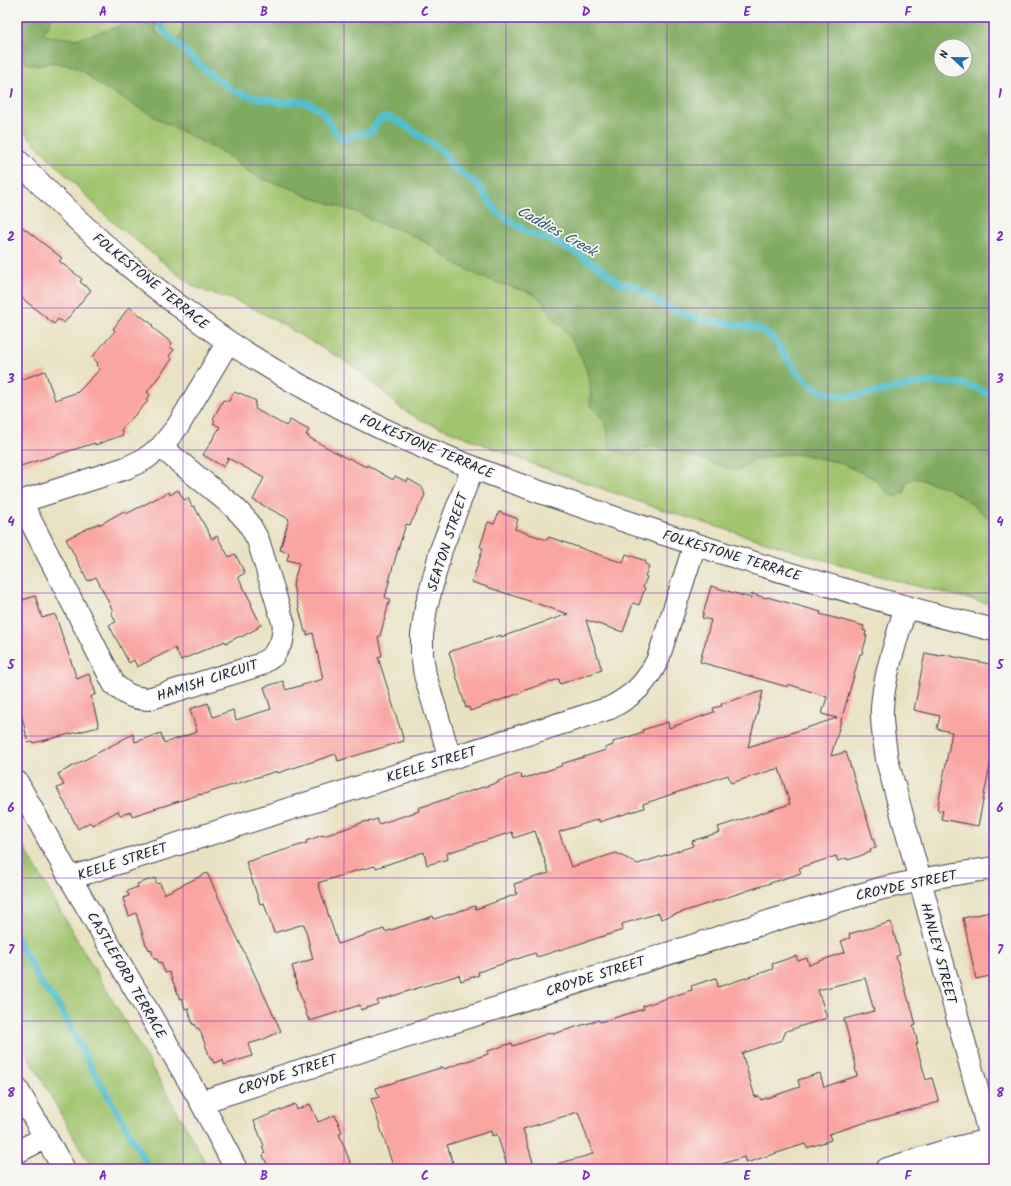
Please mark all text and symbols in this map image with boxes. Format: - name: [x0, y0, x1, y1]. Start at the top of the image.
- text: A: [99, 2, 107, 23]
- text: B: [260, 2, 268, 23]
- text: C: [421, 2, 429, 23]
- text: D: [582, 2, 591, 23]
- text: E: [743, 2, 751, 23]
- text: F: [904, 2, 912, 23]
- north arrow: [933, 38, 973, 78]
- text: N: [935, 48, 954, 61]
- text: 1: [9, 84, 13, 105]
- text: 1: [998, 84, 1002, 105]
- water label: Caddies Creek: [512, 200, 603, 265]
- text: 2: [7, 227, 15, 248]
- text: 2: [996, 227, 1004, 248]
- street label: FOLKESTONE TERRACE: [88, 228, 214, 336]
- text: 3: [6, 369, 15, 390]
- text: 3: [995, 369, 1004, 390]
- street label: FOLKESTONE TERRACE: [356, 409, 498, 485]
- street label: SEATON STREET: [422, 489, 475, 594]
- text: 4: [7, 512, 15, 533]
- text: 4: [996, 512, 1004, 533]
- street label: FOLKESTONE TERRACE: [660, 524, 805, 588]
- street label: HAMISH CIRCUIT: [154, 654, 262, 708]
- text: 5: [7, 655, 16, 676]
- text: 5: [996, 655, 1005, 676]
- street label: KEELE STREET: [384, 740, 480, 789]
- text: 6: [7, 798, 15, 819]
- text: 6: [996, 798, 1004, 819]
- street label: KEELE STREET: [75, 837, 171, 887]
- street label: CROYDE STREET: [854, 864, 960, 907]
- street label: HANLEY STREET: [914, 900, 962, 1008]
- street label: CASTLEFORD TERRACE: [81, 908, 172, 1044]
- text: 7: [8, 940, 15, 961]
- text: 7: [997, 940, 1004, 961]
- street label: CROYDE STREET: [543, 950, 649, 1003]
- street label: CROYDE STREET: [235, 1048, 341, 1101]
- text: 8: [7, 1083, 15, 1104]
- text: 8: [996, 1083, 1004, 1104]
- text: A: [99, 1166, 107, 1186]
- text: B: [260, 1166, 268, 1186]
- text: C: [421, 1166, 429, 1186]
- text: D: [582, 1166, 591, 1186]
- text: E: [743, 1166, 751, 1186]
- text: F: [904, 1166, 912, 1186]

